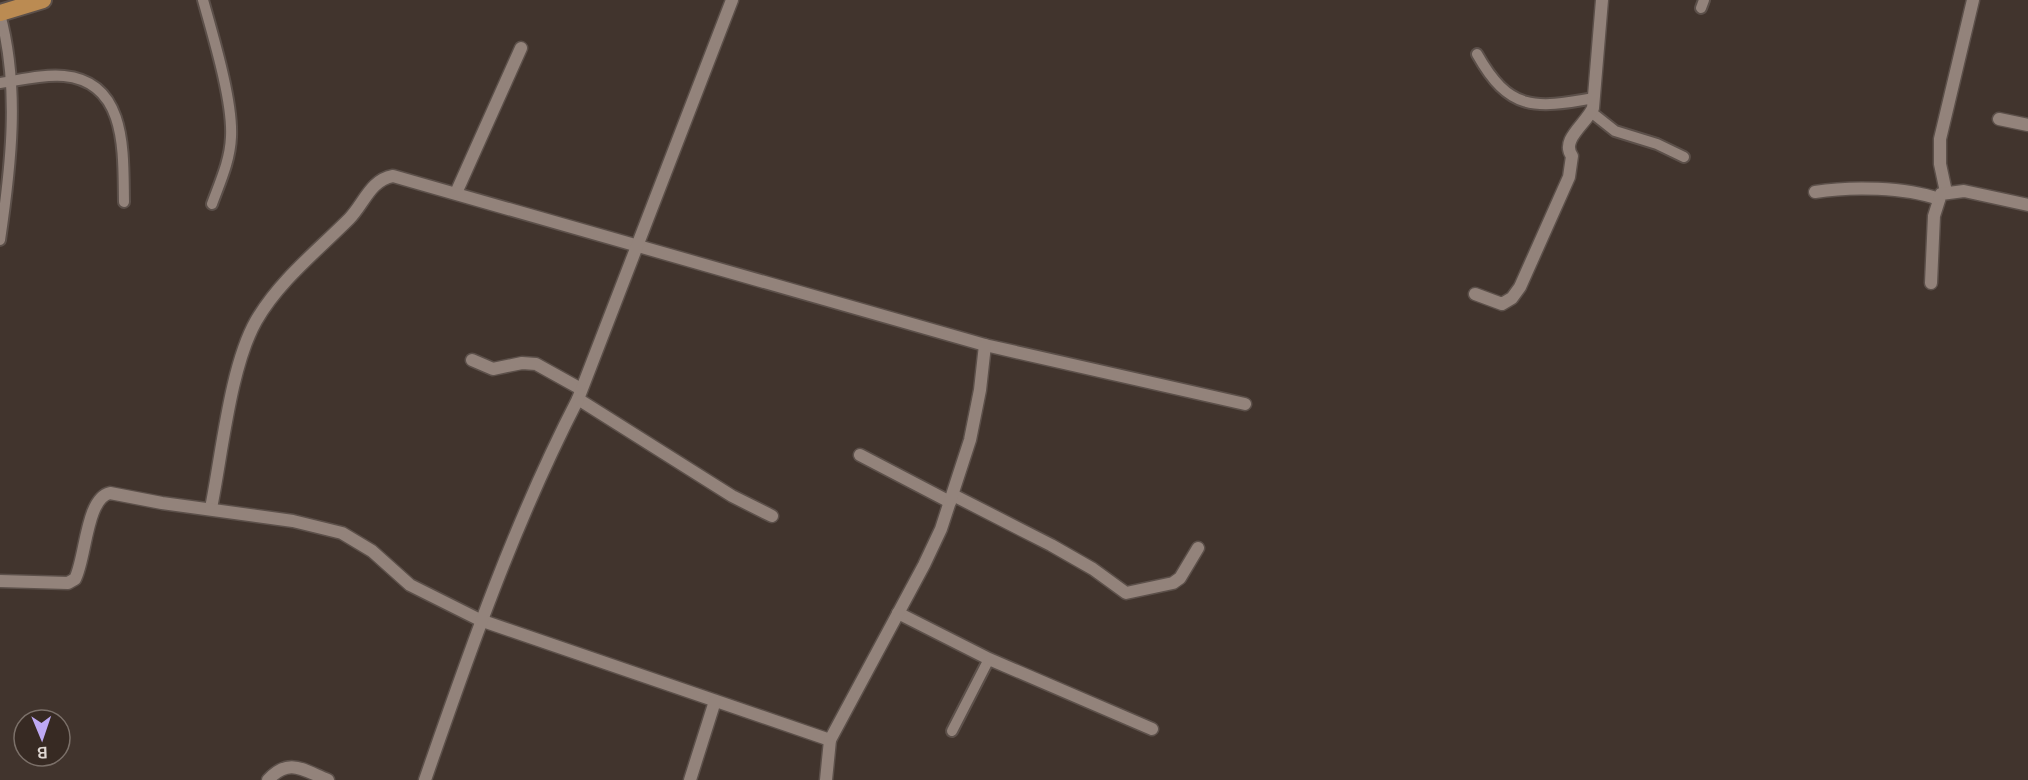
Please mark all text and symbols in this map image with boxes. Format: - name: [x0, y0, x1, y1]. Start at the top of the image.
- north arrow: [12, 708, 72, 768]
- text: B: [37, 744, 48, 763]

